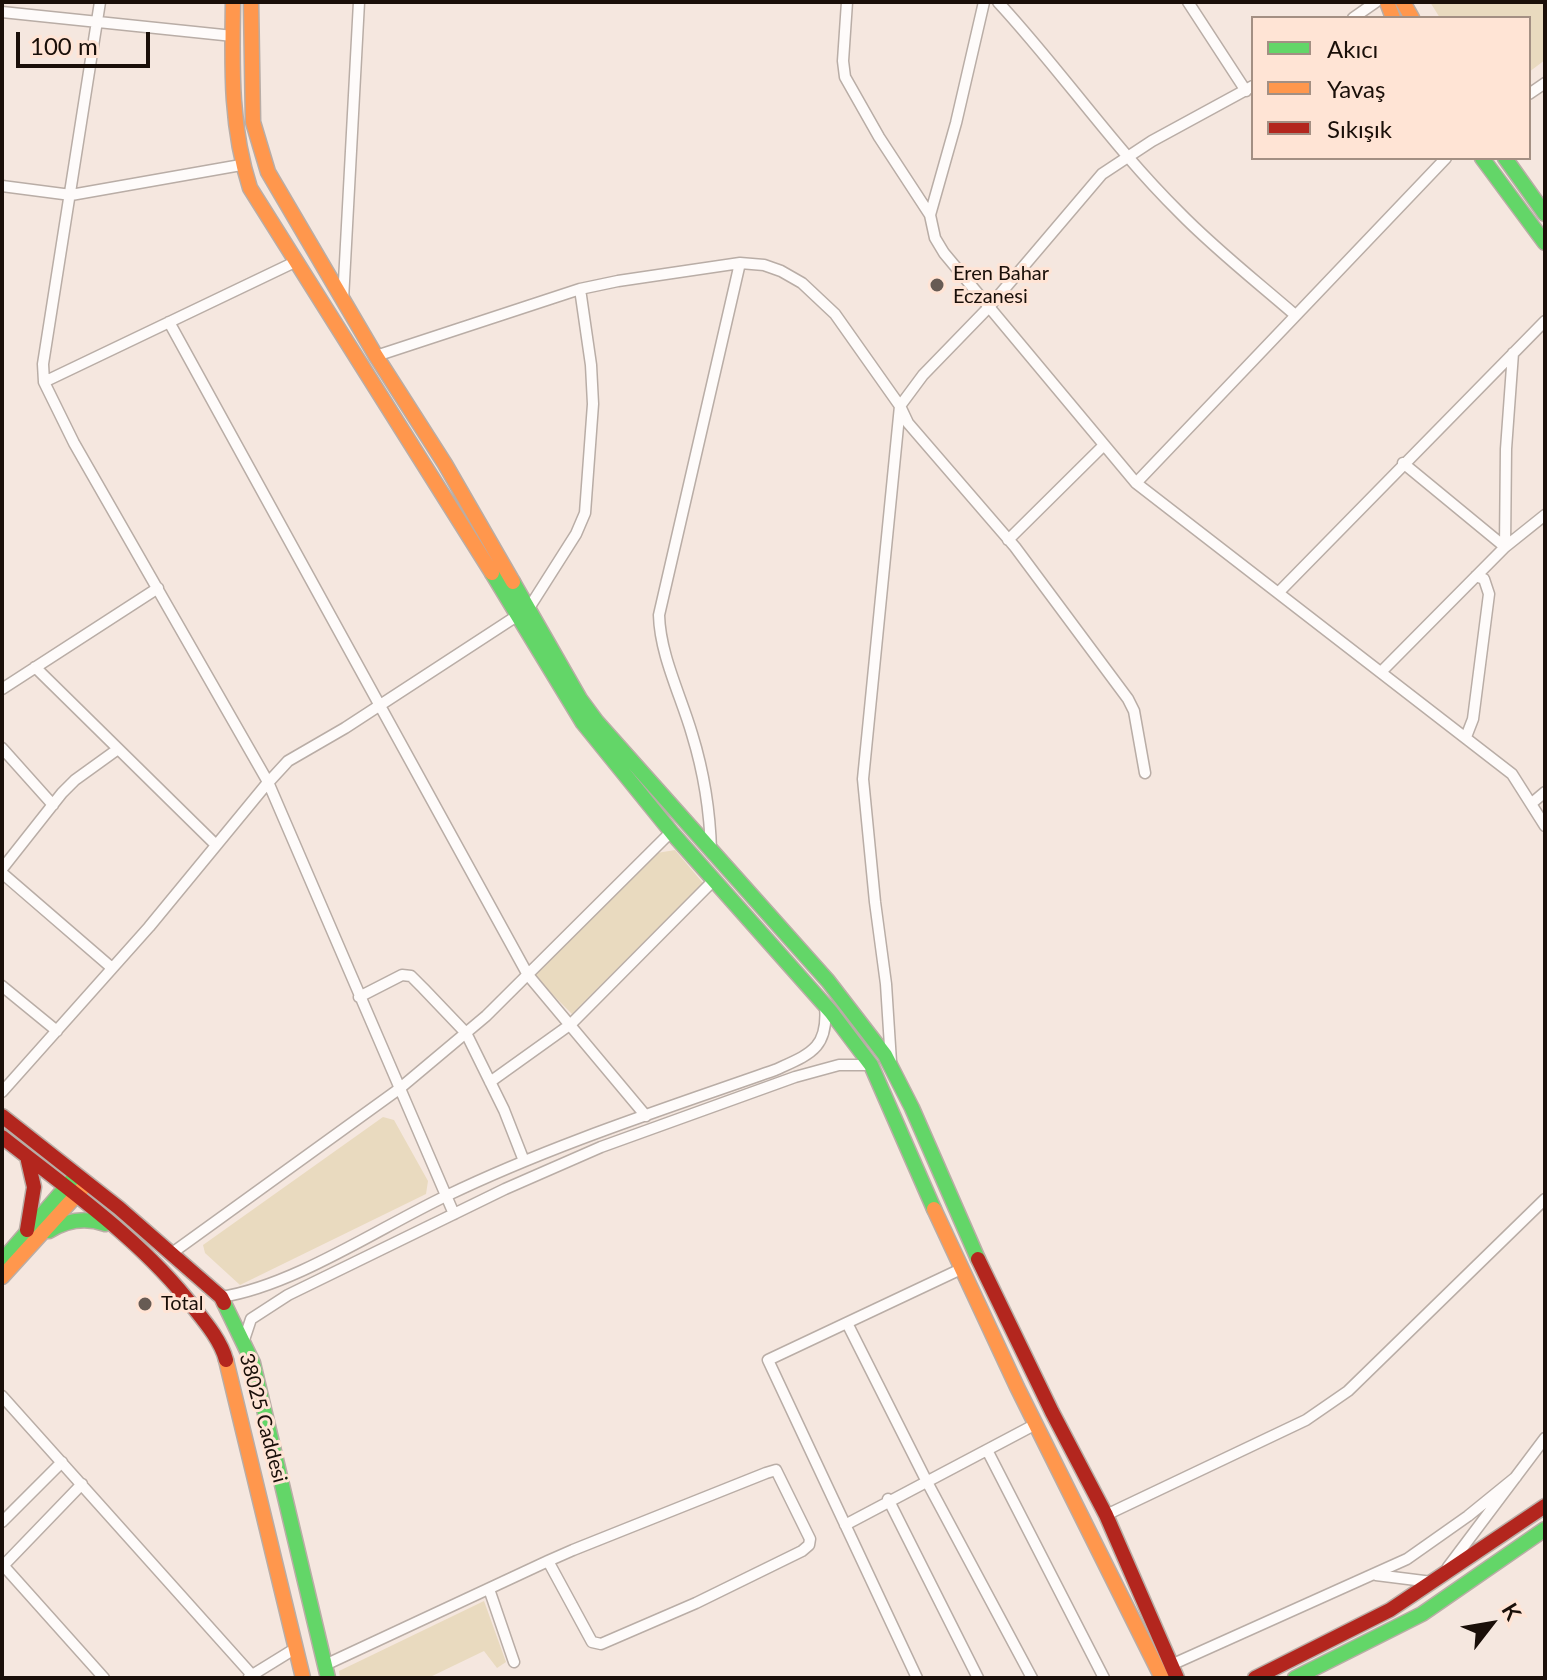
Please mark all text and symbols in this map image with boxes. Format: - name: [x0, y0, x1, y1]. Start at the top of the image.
- scale bar: [20, 16, 154, 66]
- legend: [1251, 16, 1531, 160]
- text: 100 m: [30, 31, 98, 60]
- text: Akıcı: [1327, 34, 1378, 63]
- text: Yavaş: [1327, 74, 1385, 103]
- text: Sıkışık: [1327, 114, 1392, 143]
- place label: Eren Bahar Eczanesi: [953, 262, 1049, 309]
- marker: Eren Bahar Eczanesi: [928, 276, 946, 294]
- place label: Total: [161, 1292, 203, 1316]
- marker: Total: [136, 1295, 154, 1313]
- street label: 38025 Caddesi: [234, 1351, 292, 1485]
- north arrow: [1451, 1584, 1531, 1664]
- text: K: [1497, 1598, 1527, 1625]

